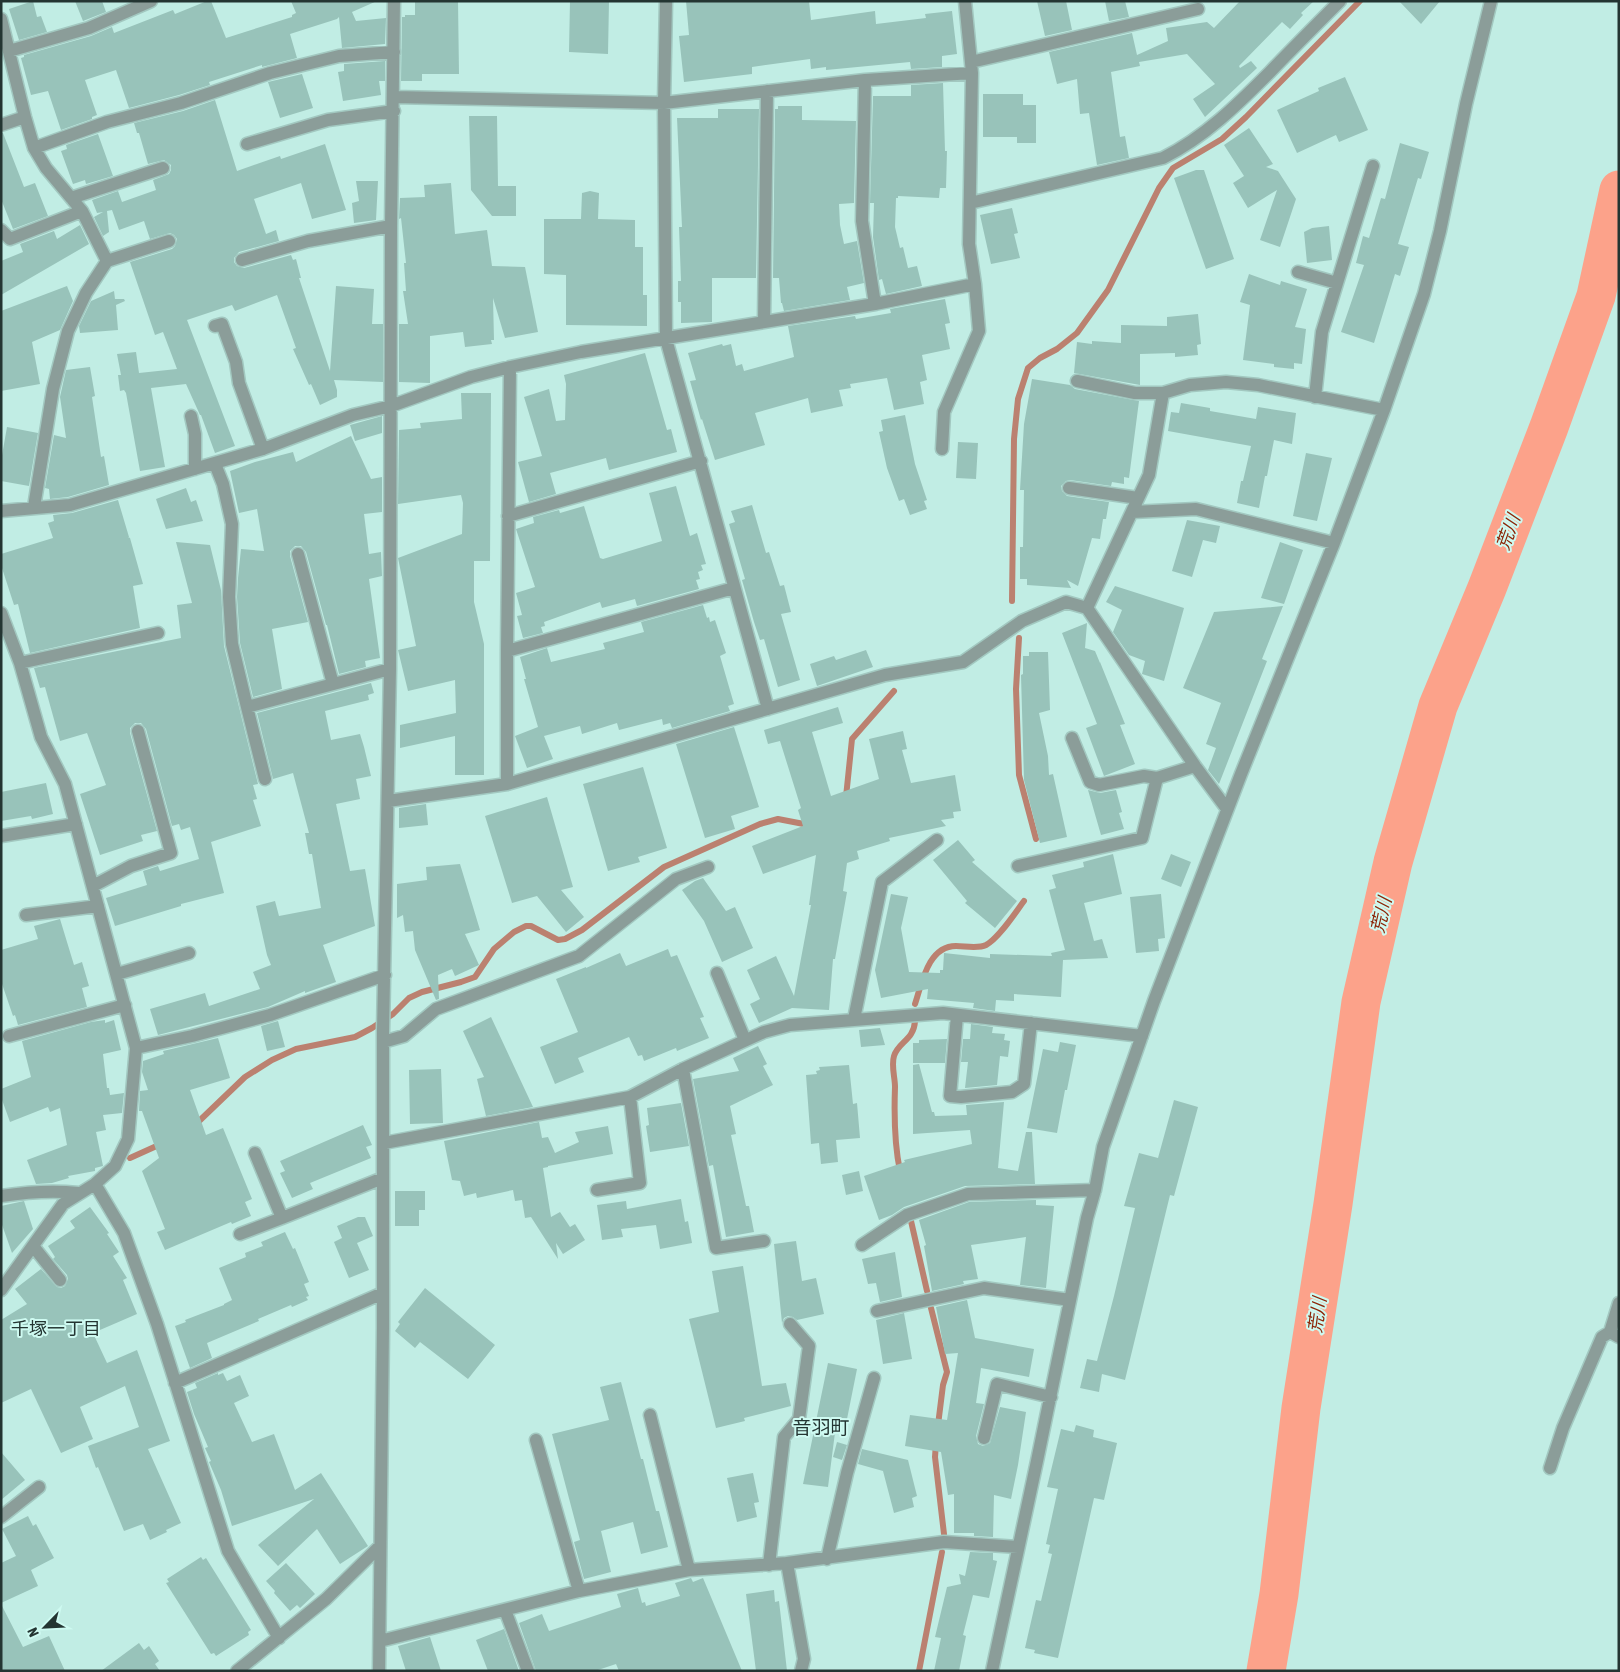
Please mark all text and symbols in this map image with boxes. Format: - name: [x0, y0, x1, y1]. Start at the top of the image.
- water label: 荒川: [1492, 510, 1525, 553]
- water label: 荒川: [1367, 893, 1396, 935]
- water label: 荒川: [1304, 1294, 1330, 1334]
- district label: 千塚一丁目: [11, 1318, 101, 1339]
- district label: 音羽町: [792, 1416, 850, 1438]
- north arrow: [20, 1602, 70, 1652]
- text: N: [24, 1625, 42, 1639]

